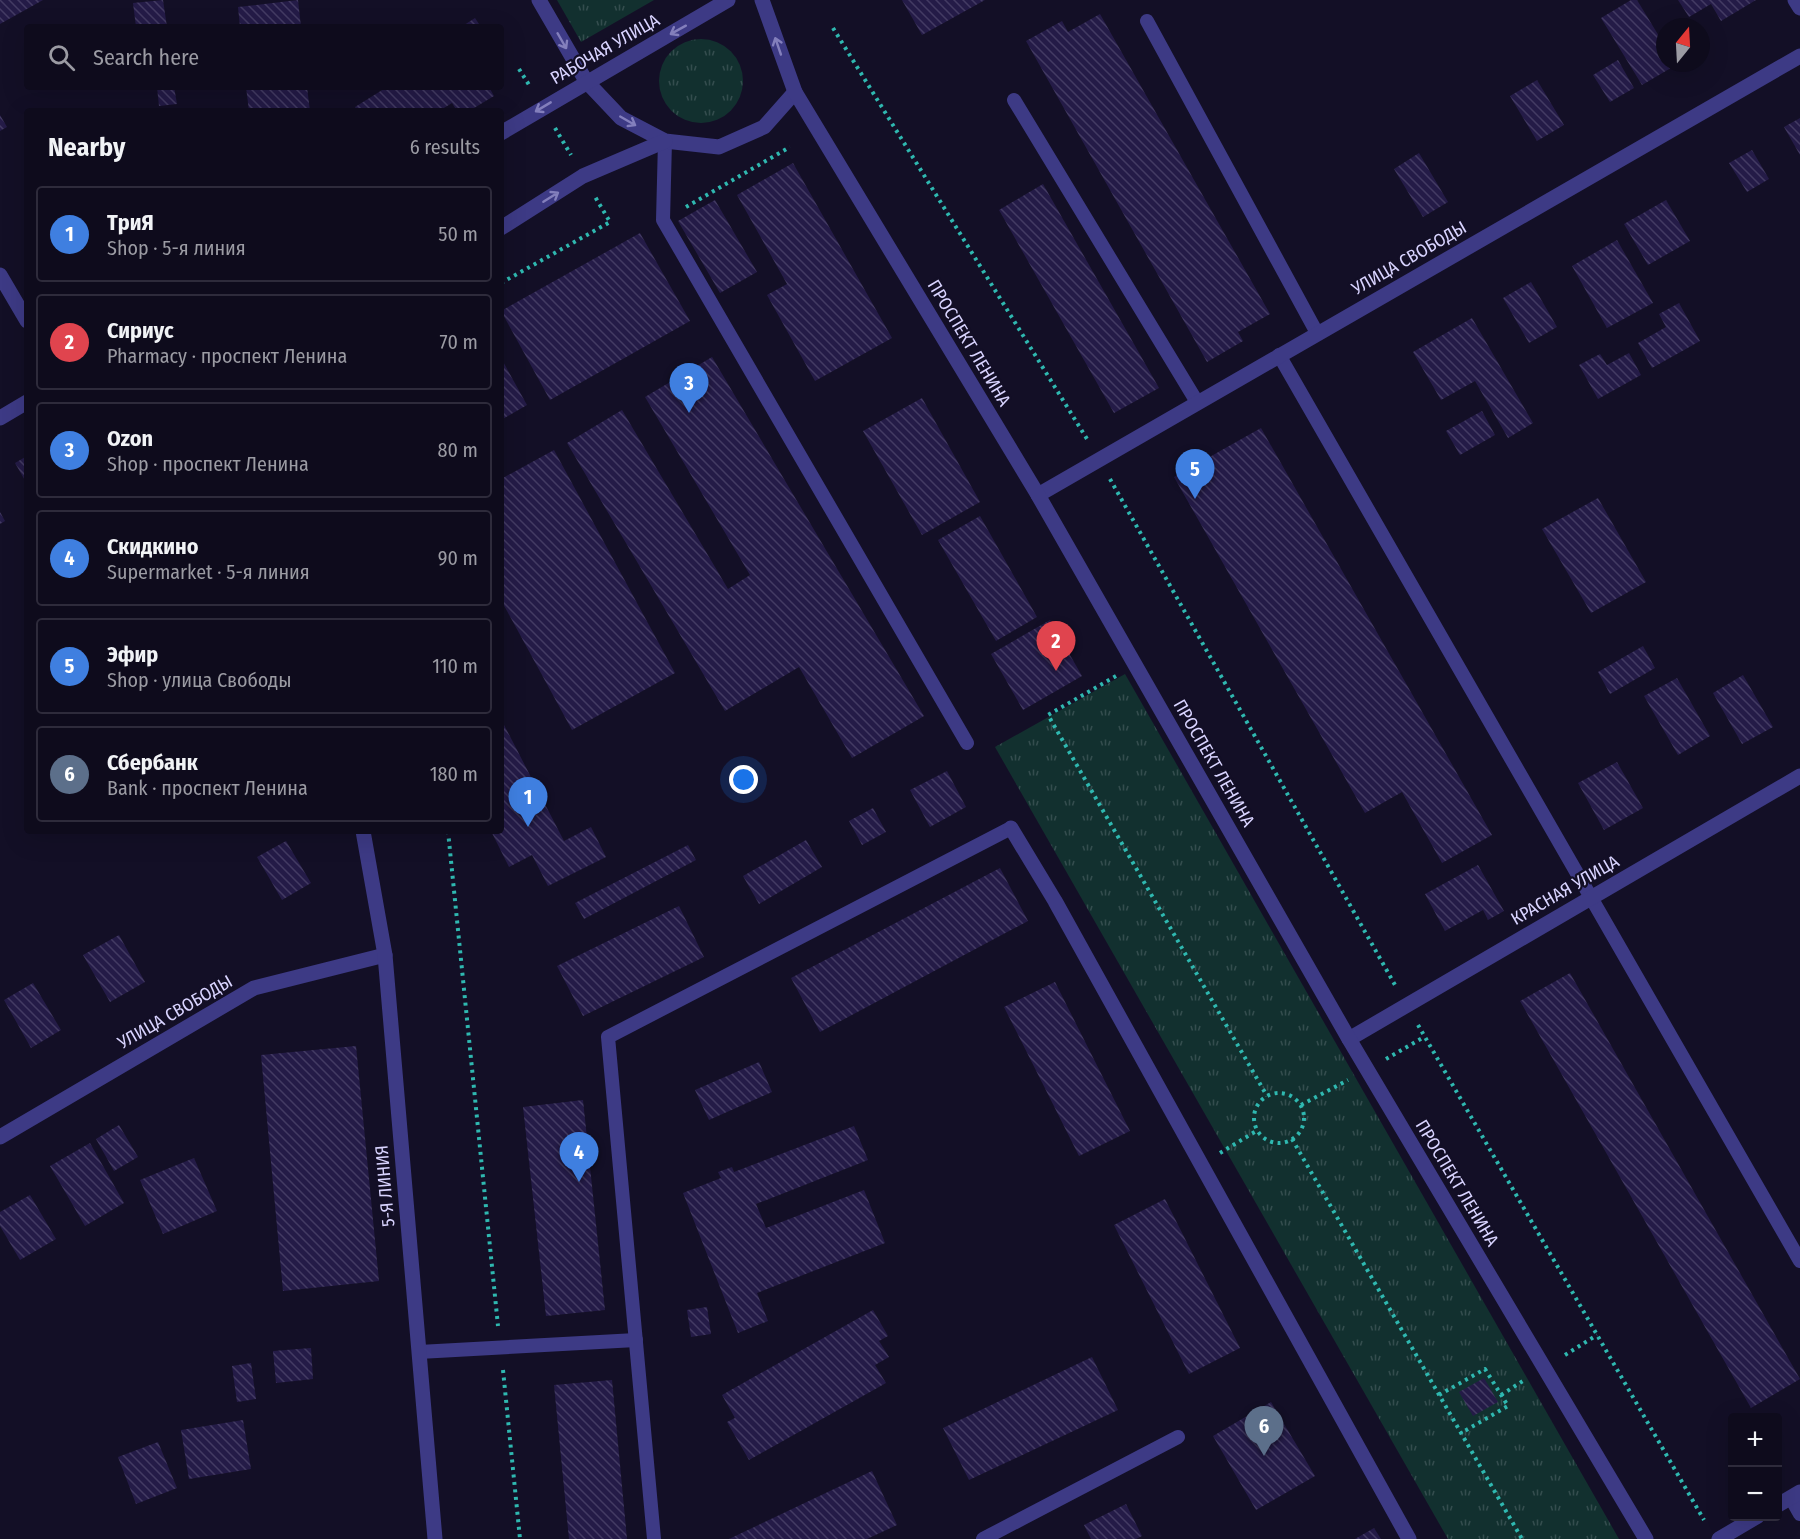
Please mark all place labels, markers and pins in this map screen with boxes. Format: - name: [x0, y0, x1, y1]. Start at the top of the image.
- pin: 3: [670, 364, 708, 413]
- pin: 5: [1176, 450, 1214, 499]
- pin: 2: [1036, 622, 1076, 671]
- pin: 1: [508, 778, 548, 827]
- pin: 4: [560, 1132, 598, 1182]
- pin: 6: [1244, 1406, 1284, 1456]

